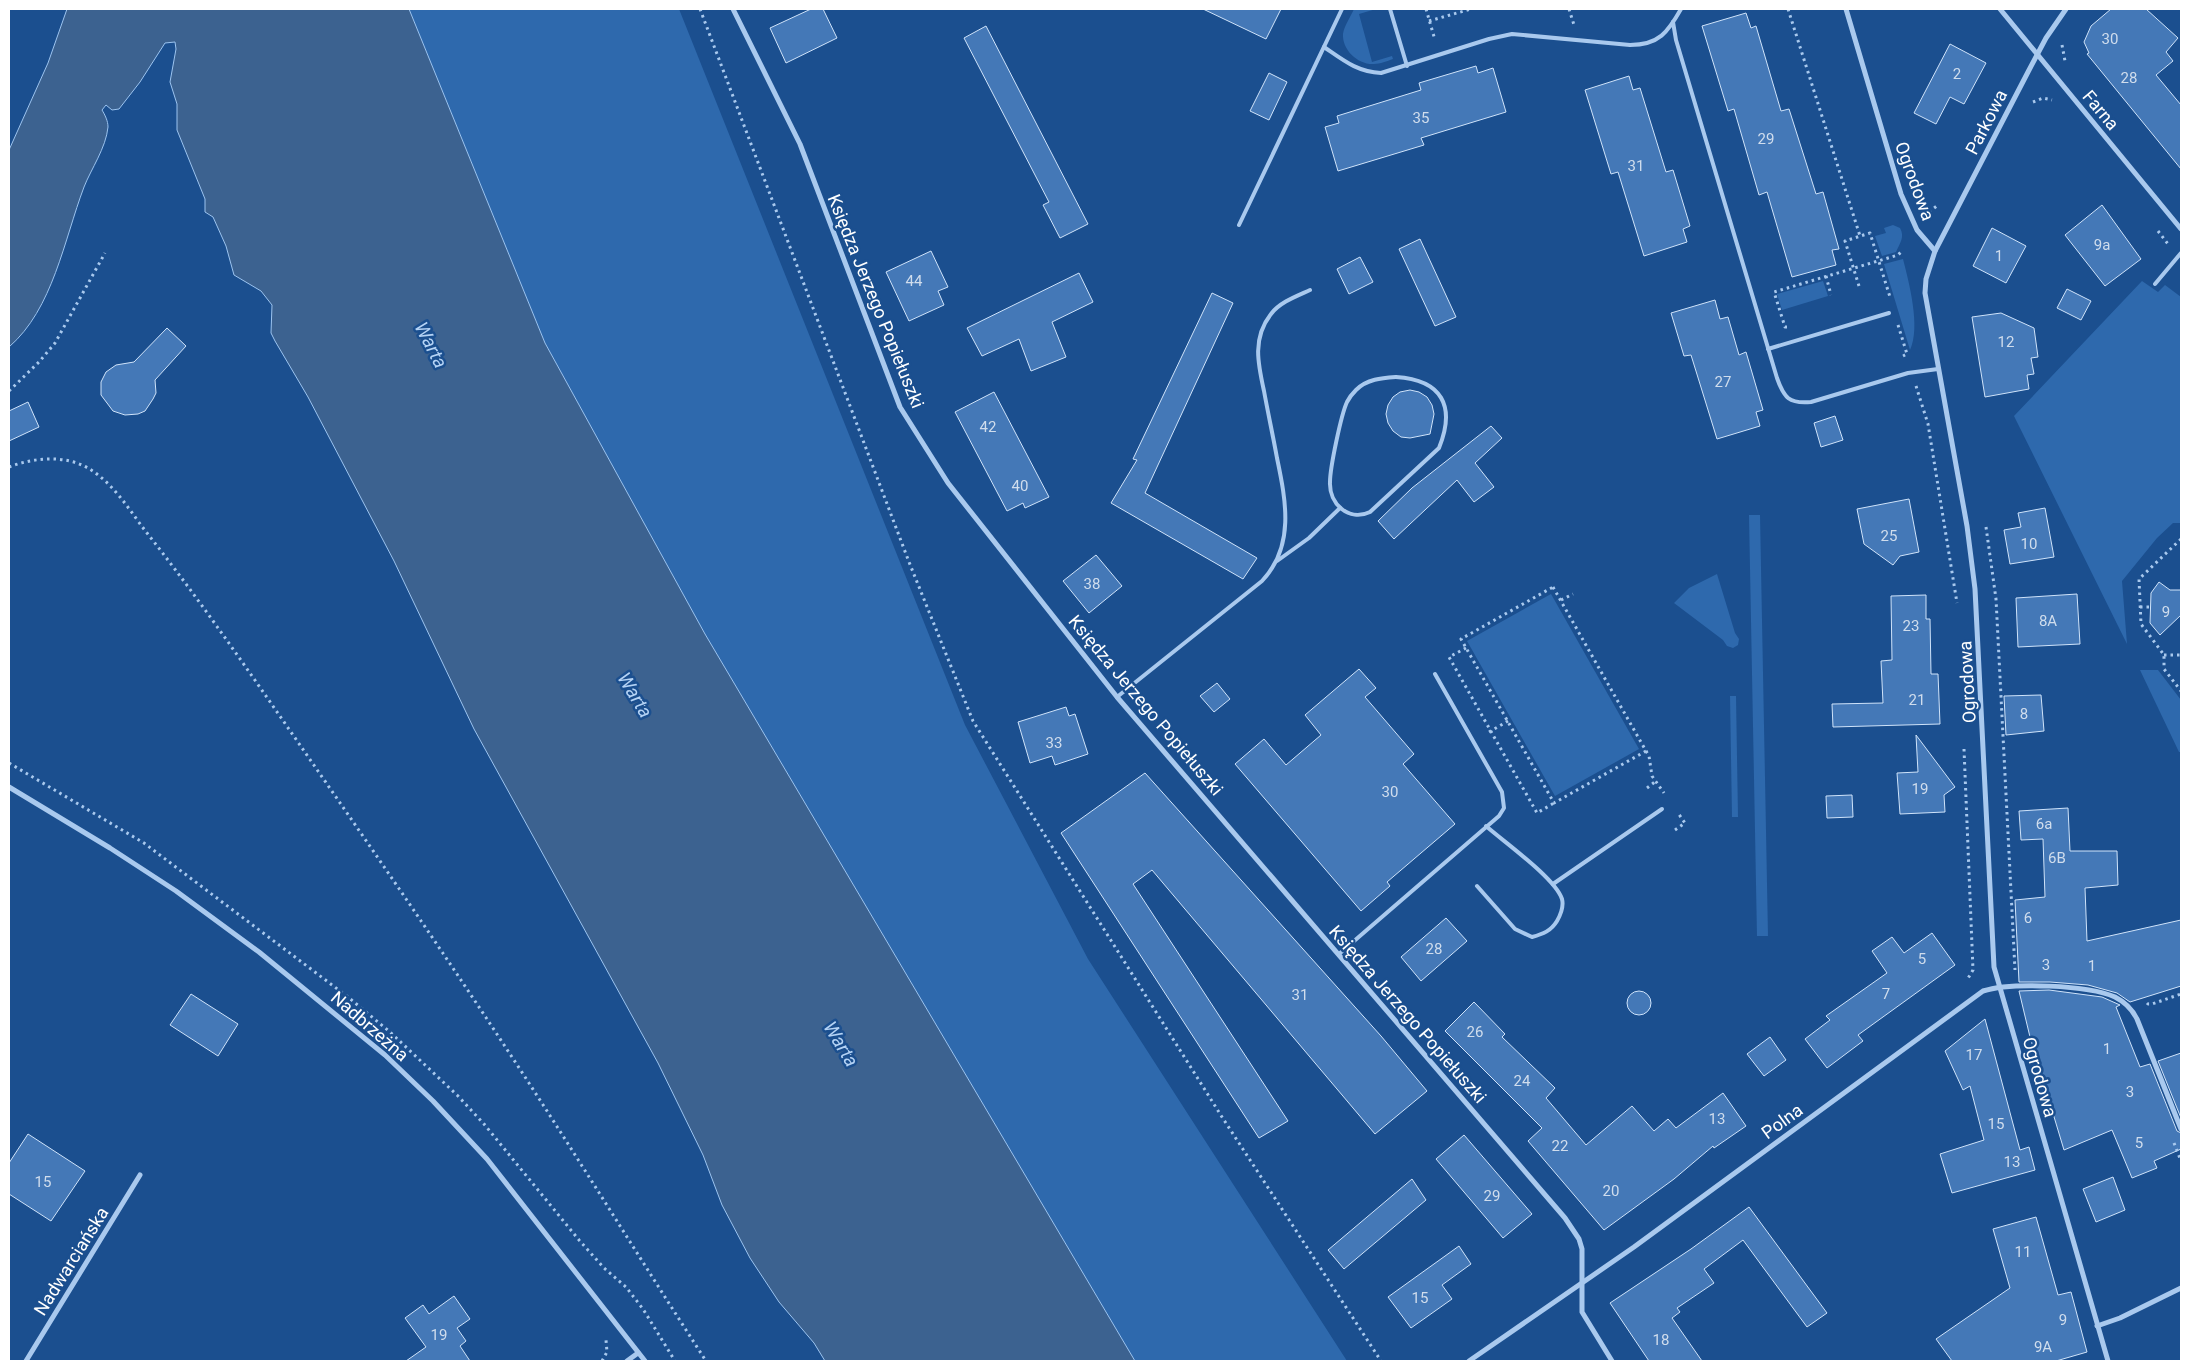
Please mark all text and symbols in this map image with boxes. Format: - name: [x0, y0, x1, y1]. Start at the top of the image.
- house number: 30: [2102, 30, 2118, 48]
- house number: 2: [1953, 65, 1961, 83]
- house number: 28: [2121, 69, 2137, 87]
- street label: Parkowa: [1961, 86, 2011, 158]
- street label: Farna: [2078, 86, 2124, 134]
- house number: 35: [1413, 109, 1429, 127]
- house number: 29: [1758, 130, 1774, 148]
- street label: Ogrodowa: [1891, 139, 1939, 223]
- house number: 31: [1628, 157, 1644, 175]
- street label: Księdza Jerzego Popiełuszki: [823, 191, 929, 411]
- house number: 9a: [2094, 236, 2110, 254]
- house number: 1: [1995, 247, 2003, 265]
- house number: 44: [906, 272, 923, 290]
- water label: Warta: [410, 318, 452, 372]
- house number: 12: [1998, 333, 2014, 351]
- house number: 27: [1715, 373, 1731, 391]
- house number: 42: [980, 418, 996, 436]
- house number: 40: [1012, 477, 1028, 495]
- house number: 25: [1881, 527, 1897, 545]
- house number: 10: [2021, 535, 2037, 553]
- house number: 38: [1084, 575, 1100, 593]
- house number: 9: [2162, 603, 2170, 621]
- street label: Księdza Jerzego Popiełuszki: [1064, 611, 1228, 799]
- house number: 8A: [2039, 612, 2057, 630]
- house number: 23: [1903, 617, 1919, 635]
- street label: Ogrodowa: [1954, 640, 1980, 724]
- water label: Warta: [613, 668, 657, 722]
- house number: 21: [1909, 691, 1925, 709]
- house number: 8: [2020, 705, 2028, 723]
- house number: 33: [1046, 734, 1062, 752]
- house number: 19: [1912, 780, 1928, 798]
- house number: 30: [1382, 783, 1398, 801]
- house number: 6a: [2036, 815, 2052, 833]
- house number: 6B: [2048, 849, 2066, 867]
- house number: 6: [2024, 909, 2032, 927]
- street label: Księdza Jerzego Popiełuszki: [1325, 921, 1491, 1107]
- house number: 28: [1426, 940, 1442, 958]
- house number: 5: [1918, 950, 1926, 968]
- house number: 3: [2042, 956, 2050, 974]
- house number: 1: [2088, 957, 2096, 975]
- house number: 7: [1882, 985, 1890, 1003]
- house number: 31: [1292, 986, 1308, 1004]
- street label: Nadbrzeżna: [327, 987, 413, 1065]
- water label: Warta: [819, 1017, 863, 1071]
- house number: 26: [1467, 1023, 1483, 1041]
- street label: Ogrodowa: [2019, 1034, 2061, 1120]
- house number: 1: [2103, 1040, 2111, 1058]
- house number: 17: [1966, 1046, 1982, 1064]
- house number: 24: [1514, 1072, 1531, 1090]
- house number: 3: [2126, 1083, 2134, 1101]
- street label: Polna: [1757, 1099, 1807, 1143]
- house number: 13: [1709, 1110, 1725, 1128]
- house number: 15: [1988, 1115, 2004, 1133]
- house number: 5: [2135, 1134, 2143, 1152]
- house number: 22: [1552, 1137, 1568, 1155]
- house number: 13: [2004, 1153, 2020, 1171]
- house number: 15: [35, 1173, 51, 1191]
- house number: 20: [1603, 1182, 1619, 1200]
- house number: 29: [1484, 1187, 1500, 1205]
- street label: Nadwarciańska: [29, 1203, 113, 1319]
- house number: 11: [2015, 1243, 2031, 1261]
- house number: 15: [1412, 1289, 1428, 1307]
- house number: 9: [2059, 1311, 2067, 1329]
- house number: 19: [431, 1326, 447, 1344]
- house number: 18: [1653, 1331, 1669, 1349]
- house number: 9A: [2034, 1338, 2052, 1356]

